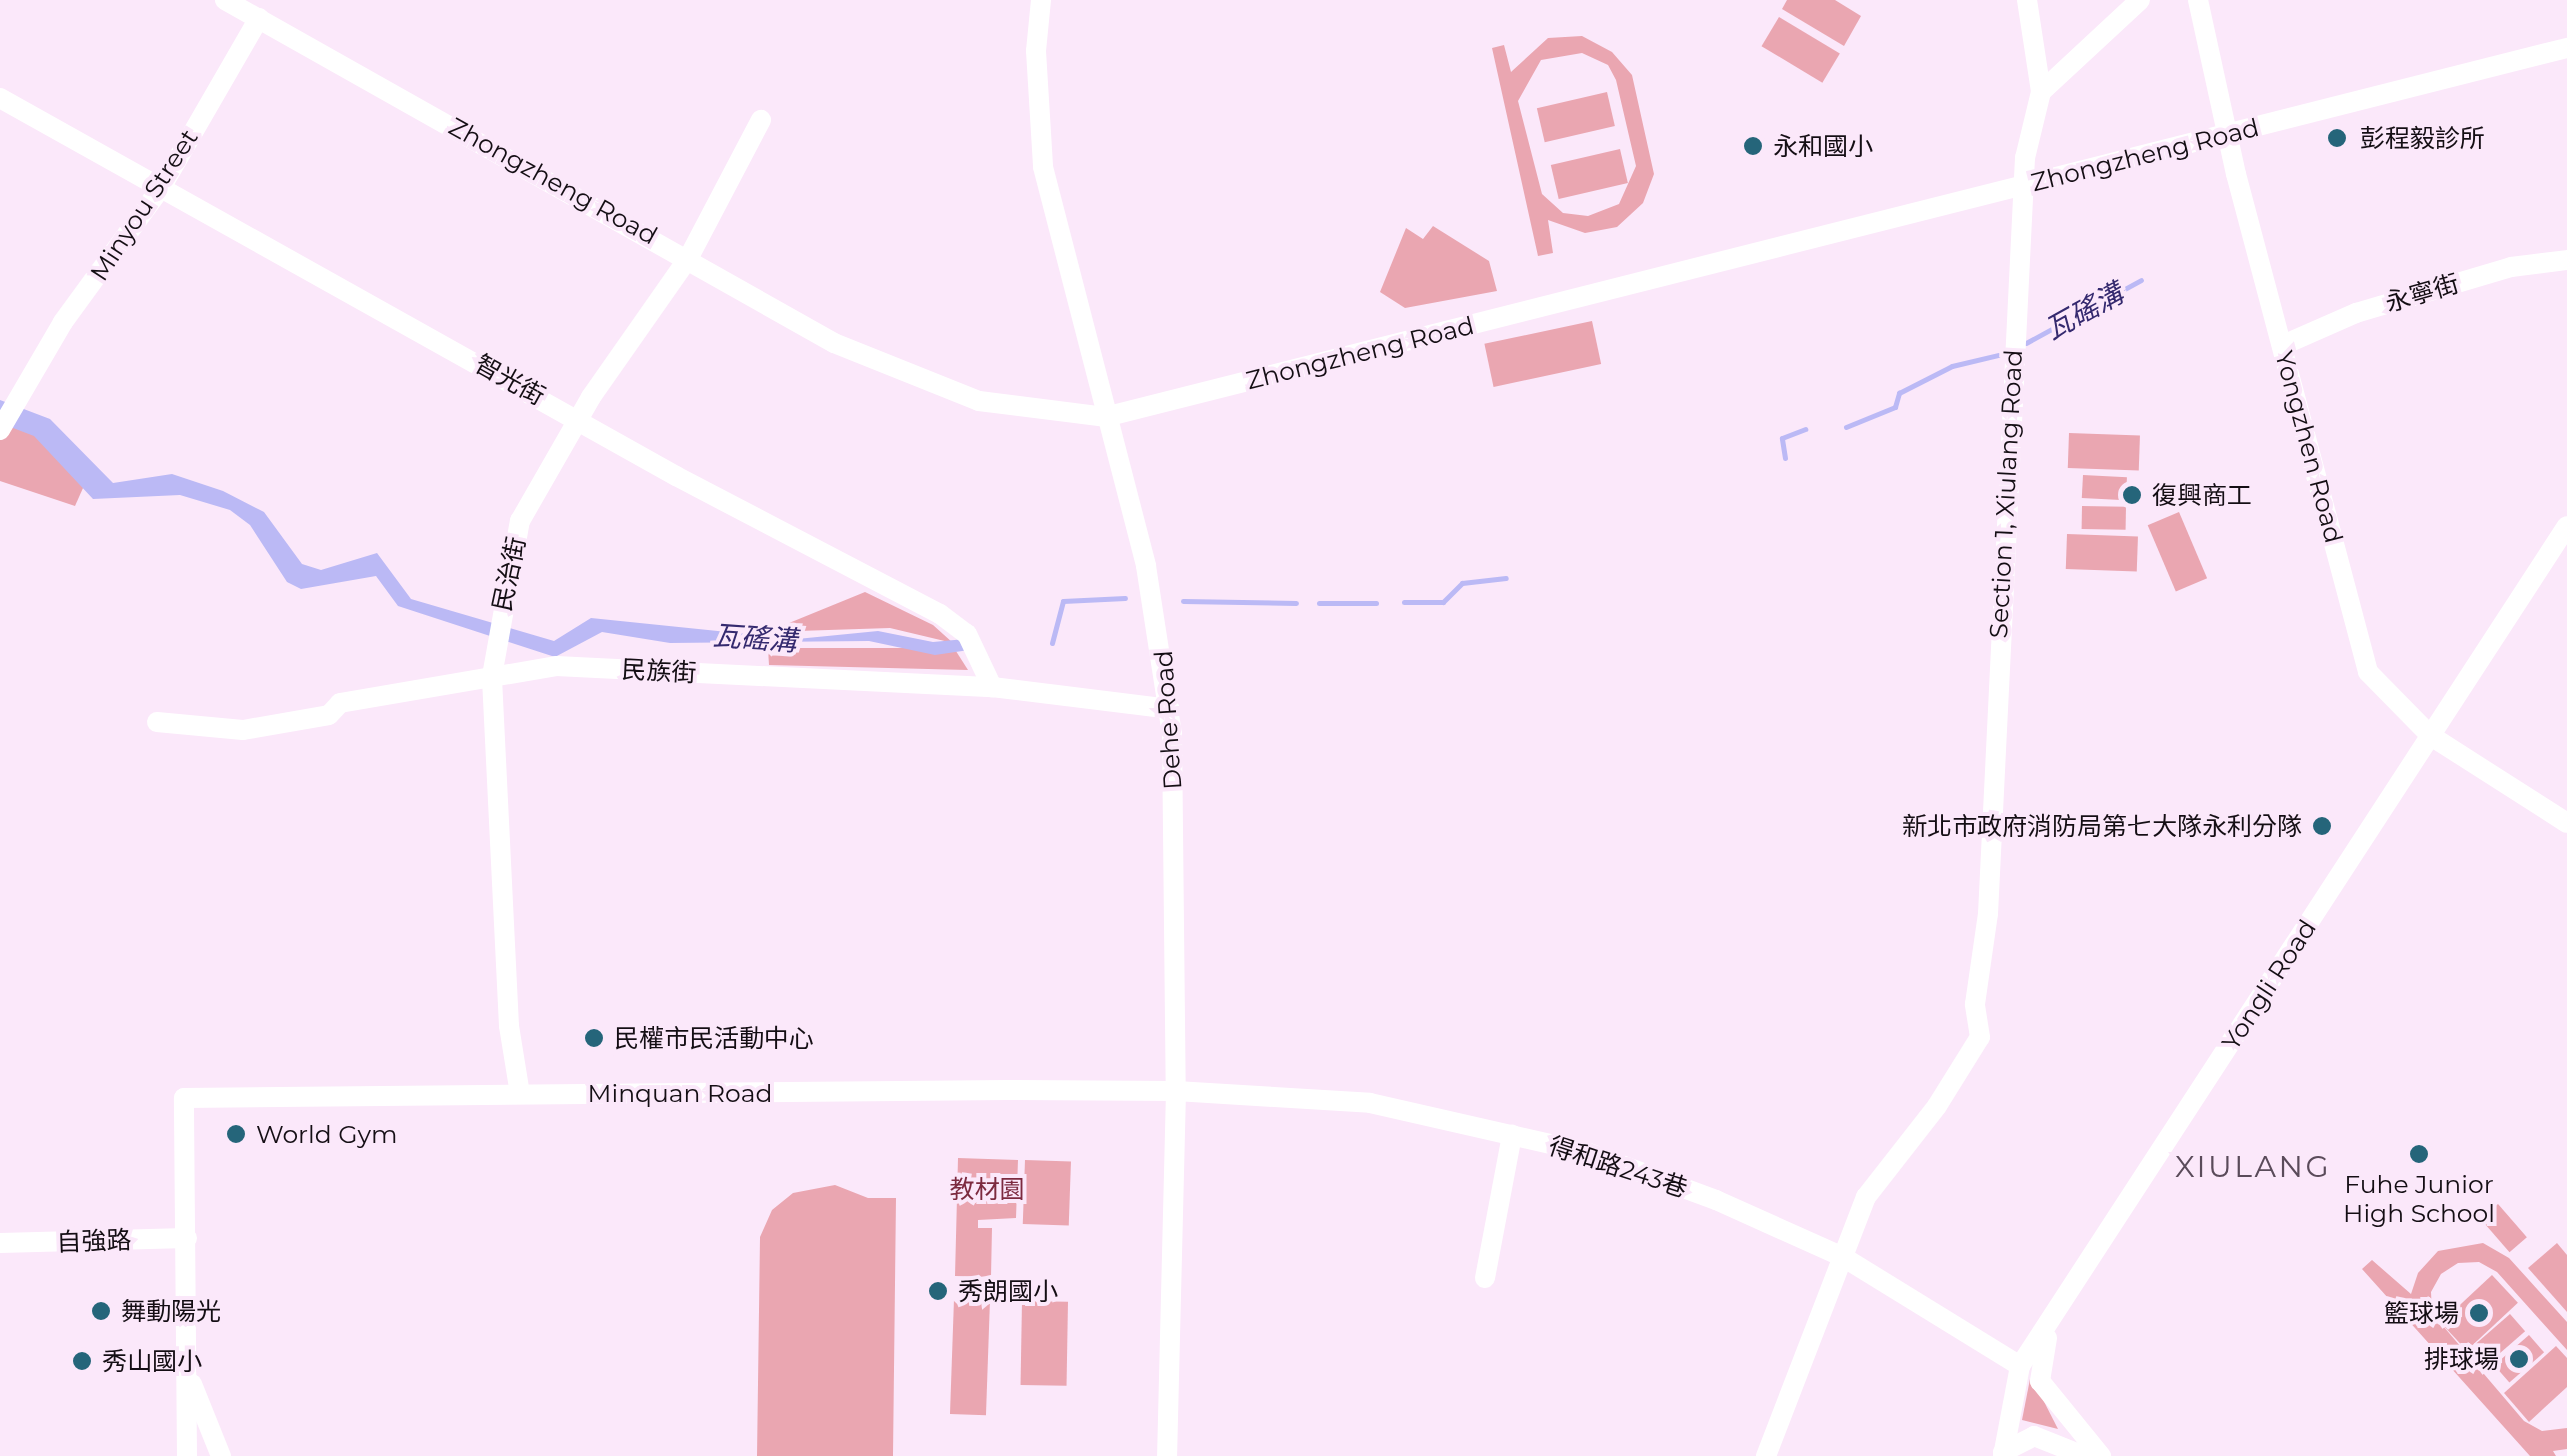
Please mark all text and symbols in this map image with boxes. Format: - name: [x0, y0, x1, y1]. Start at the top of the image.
- street label: Zhongzheng Road: [444, 111, 662, 251]
- street label: Zhongzheng Road: [2028, 112, 2262, 198]
- place label: 彭程毅診所: [2360, 123, 2485, 153]
- street label: Minyou Street: [84, 124, 204, 286]
- marker: 彭程毅診所: [2324, 125, 2350, 151]
- place label: 永和國小: [1773, 131, 1873, 161]
- marker: 永和國小: [1742, 135, 1764, 157]
- street label: 永寧街: [2382, 268, 2462, 318]
- water label: 瓦磘溝: [2039, 276, 2129, 346]
- street label: Zhongzheng Road: [1243, 310, 1477, 396]
- street label: Yongzhen Road: [2269, 348, 2349, 546]
- street label: 智光街: [470, 349, 550, 411]
- street label: Section 1, Xiulang Road: [1983, 349, 2029, 639]
- place label: 復興商工: [2152, 480, 2252, 510]
- marker: 復興商工: [2121, 484, 2143, 506]
- street label: 民治街: [487, 534, 531, 614]
- water label: 瓦磘溝: [712, 618, 798, 658]
- street label: Dehe Road: [1148, 649, 1188, 791]
- street label: 民族街: [621, 654, 697, 688]
- place label: 新北市政府消防局第七大隊永利分隊: [1902, 811, 2302, 841]
- marker: 新北市政府消防局第七大隊永利分隊: [2311, 815, 2333, 837]
- street label: Yongli Road: [2216, 914, 2322, 1056]
- place label: 民權市民活動中心: [614, 1023, 814, 1053]
- marker: 民權市民活動中心: [583, 1027, 605, 1049]
- street label: Minquan Road: [588, 1078, 772, 1108]
- place label: World Gym: [256, 1119, 398, 1149]
- marker: World Gym: [225, 1123, 247, 1145]
- street label: 得和路243巷: [1545, 1131, 1691, 1203]
- marker: Fuhe Junior High School: [2408, 1143, 2430, 1165]
- district label: XIULANG: [2175, 1149, 2331, 1185]
- place label: Fuhe Junior High School: [2343, 1170, 2495, 1229]
- park label: 教材園: [950, 1174, 1024, 1204]
- street label: 自強路: [56, 1225, 132, 1257]
- place label: 秀朗國小: [958, 1276, 1058, 1306]
- marker: 秀朗國小: [927, 1280, 949, 1302]
- place label: 舞動陽光: [121, 1296, 221, 1326]
- place label: 籃球場: [2384, 1298, 2459, 1328]
- marker: 舞動陽光: [90, 1300, 112, 1322]
- marker: 籃球場: [2468, 1302, 2490, 1324]
- place label: 排球場: [2424, 1344, 2499, 1374]
- place label: 秀山國小: [102, 1346, 202, 1376]
- marker: 排球場: [2508, 1348, 2530, 1370]
- marker: 秀山國小: [71, 1350, 93, 1372]

